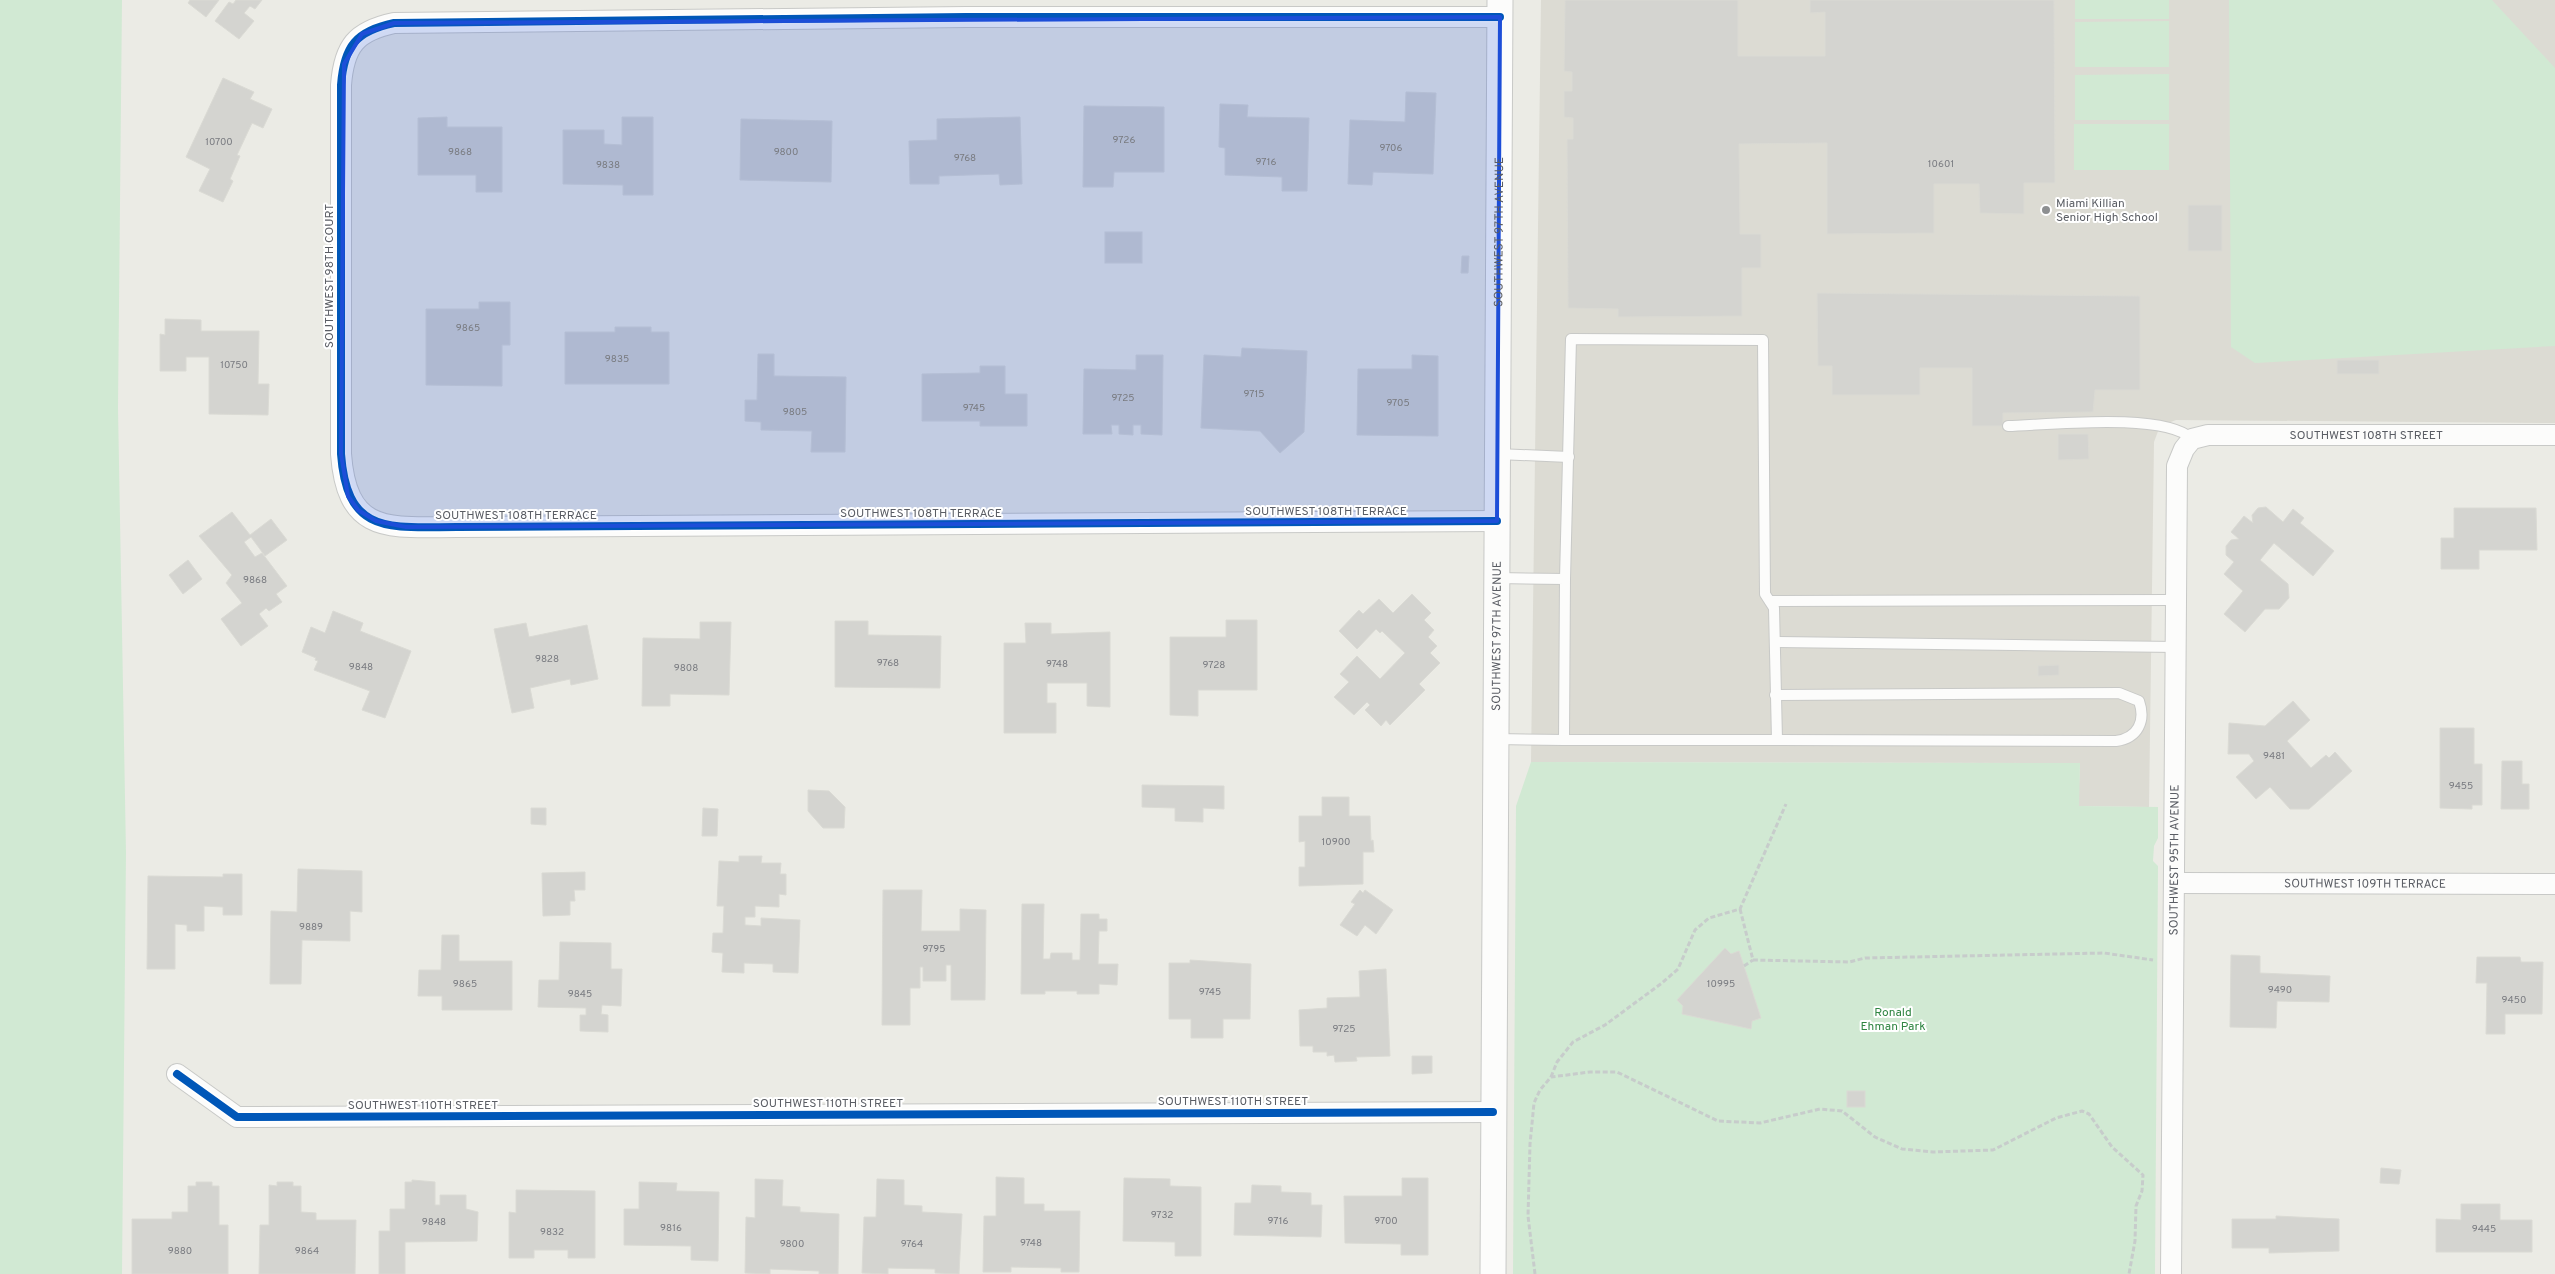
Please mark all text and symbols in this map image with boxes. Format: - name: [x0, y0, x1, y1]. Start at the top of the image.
- house number: 9726: [1113, 134, 1135, 147]
- house number: 10700: [205, 136, 233, 149]
- house number: 9706: [1380, 142, 1403, 155]
- house number: 9868: [448, 146, 472, 159]
- house number: 9800: [774, 146, 798, 159]
- house number: 9768: [954, 152, 976, 165]
- house number: 9716: [1256, 156, 1276, 169]
- street label: SOUTHWEST 97TH AVENUE: [1491, 157, 1508, 307]
- house number: 10601: [1928, 158, 1954, 171]
- house number: 9838: [596, 159, 620, 172]
- place label: Miami Killian Senior High School: [2056, 196, 2158, 226]
- street label: SOUTHWEST 98TH COURT: [322, 204, 338, 348]
- marker: Miami Killian Senior High School: [2040, 204, 2052, 216]
- house number: 9865: [456, 322, 480, 335]
- house number: 9835: [605, 353, 629, 366]
- house number: 10750: [220, 359, 248, 372]
- house number: 9715: [1243, 388, 1265, 401]
- house number: 9725: [1111, 392, 1135, 405]
- house number: 9705: [1386, 397, 1410, 410]
- house number: 9745: [963, 402, 985, 415]
- house number: 9805: [783, 406, 807, 419]
- street label: SOUTHWEST 108TH STREET: [2290, 428, 2443, 444]
- street label: SOUTHWEST 108TH TERRACE: [1245, 504, 1407, 520]
- street label: SOUTHWEST 108TH TERRACE: [840, 506, 1002, 522]
- street label: SOUTHWEST 108TH TERRACE: [435, 508, 597, 524]
- street label: SOUTHWEST 97TH AVENUE: [1489, 561, 1506, 711]
- house number: 9868: [243, 574, 267, 587]
- house number: 9828: [535, 653, 559, 666]
- house number: 9768: [877, 657, 899, 670]
- house number: 9748: [1046, 658, 1068, 671]
- house number: 9728: [1203, 659, 1225, 672]
- house number: 9848: [349, 661, 373, 674]
- house number: 9808: [674, 662, 698, 675]
- house number: 9481: [2263, 750, 2285, 763]
- house number: 9455: [2449, 780, 2473, 793]
- street label: SOUTHWEST 95TH AVENUE: [2167, 785, 2184, 935]
- house number: 10900: [1322, 836, 1350, 849]
- street label: SOUTHWEST 109TH TERRACE: [2284, 876, 2446, 893]
- house number: 9889: [299, 921, 323, 934]
- house number: 9795: [922, 943, 946, 956]
- house number: 9865: [453, 978, 477, 991]
- house number: 10995: [1707, 978, 1735, 991]
- house number: 9490: [2268, 984, 2292, 997]
- house number: 9745: [1199, 986, 1221, 999]
- house number: 9845: [568, 988, 592, 1001]
- house number: 9450: [2502, 994, 2526, 1007]
- park label: Ronald Ehman Park: [1860, 1005, 1926, 1035]
- house number: 9725: [1332, 1023, 1356, 1036]
- street label: SOUTHWEST 110TH STREET: [1158, 1094, 1308, 1110]
- street label: SOUTHWEST 110TH STREET: [753, 1096, 903, 1112]
- street label: SOUTHWEST 110TH STREET: [348, 1098, 498, 1114]
- house number: 9732: [1151, 1209, 1173, 1222]
- house number: 9716: [1268, 1215, 1288, 1228]
- house number: 9700: [1374, 1215, 1398, 1228]
- house number: 9848: [422, 1216, 446, 1229]
- house number: 9816: [660, 1222, 682, 1235]
- house number: 9445: [2472, 1223, 2496, 1236]
- house number: 9832: [540, 1226, 564, 1239]
- house number: 9748: [1020, 1237, 1042, 1250]
- house number: 9800: [780, 1238, 804, 1251]
- house number: 9764: [901, 1238, 923, 1251]
- house number: 9880: [168, 1245, 192, 1258]
- house number: 9864: [295, 1245, 319, 1258]

